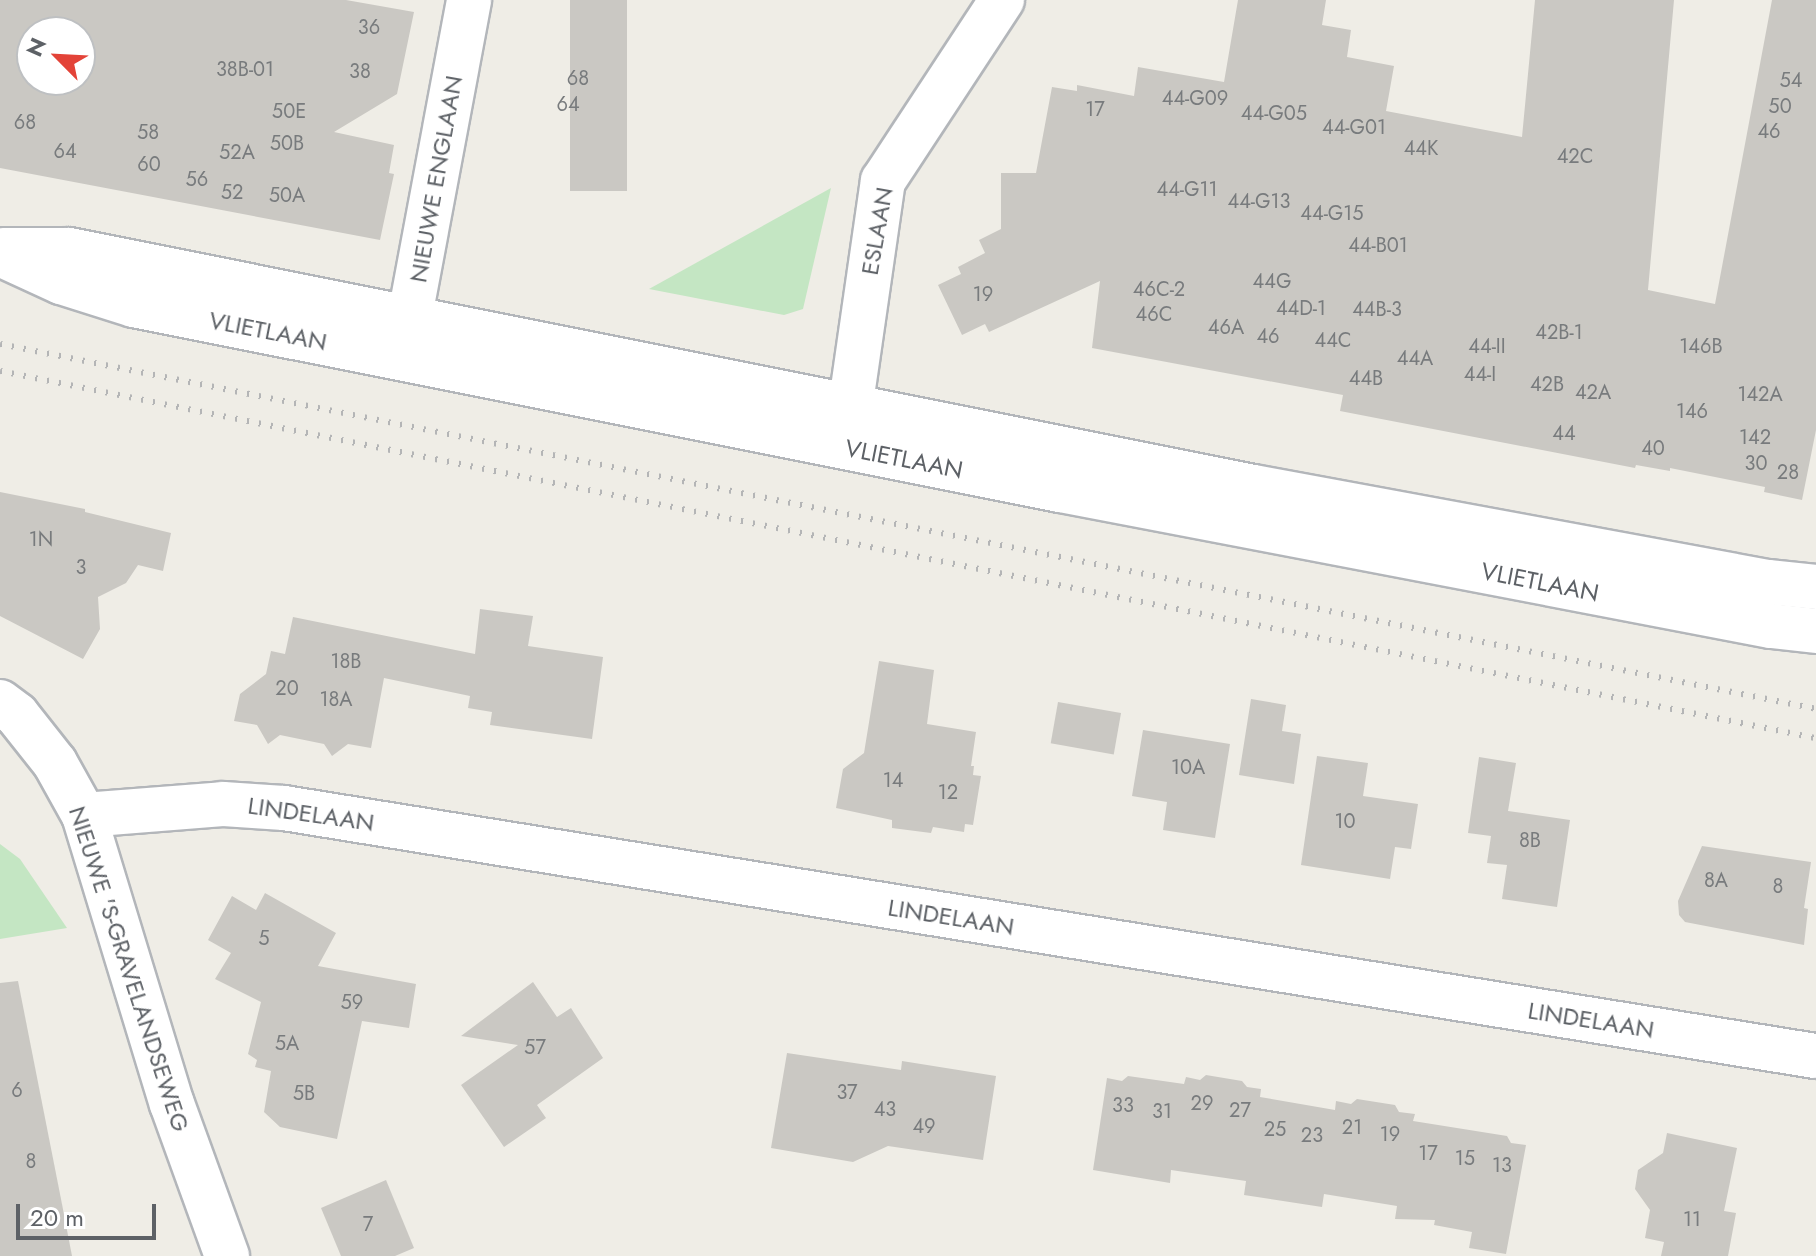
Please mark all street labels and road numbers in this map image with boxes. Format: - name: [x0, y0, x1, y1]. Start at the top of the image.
- street label: NIEUWE ENGLAAN: [404, 73, 468, 285]
- street label: ESLAAN: [855, 185, 899, 277]
- street label: VLIETLAAN: [207, 305, 329, 357]
- street label: VLIETLAAN: [843, 433, 965, 485]
- street label: VLIETLAAN: [1479, 556, 1601, 608]
- street label: LINDELAAN: [246, 791, 376, 837]
- street label: NIEUWE 'S-GRAVELANDSEWEG: [63, 803, 195, 1135]
- street label: LINDELAAN: [886, 893, 1016, 941]
- street label: LINDELAAN: [1526, 996, 1656, 1044]

